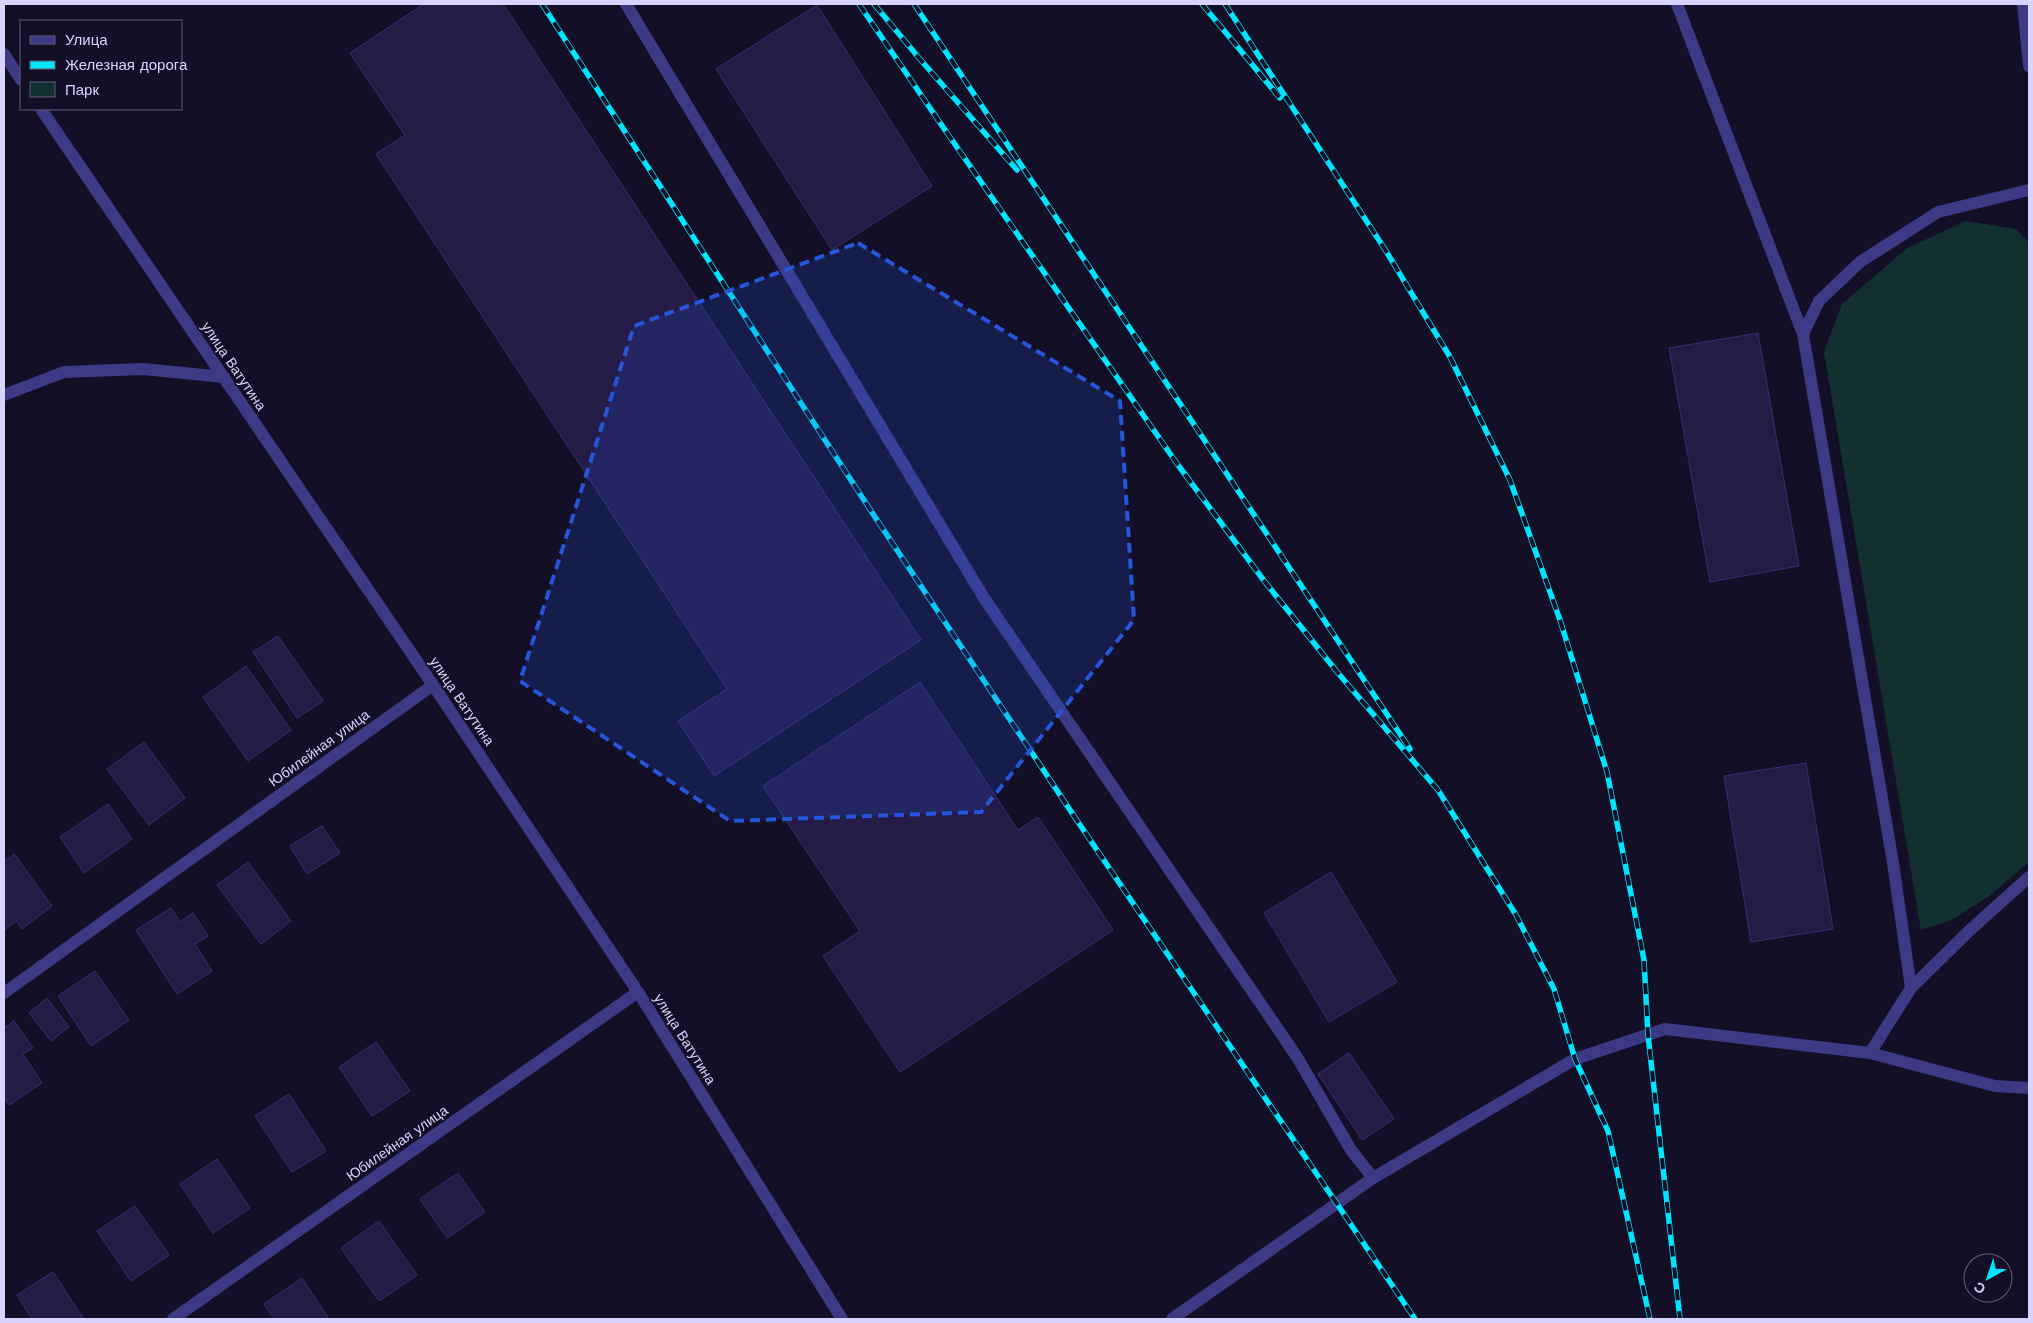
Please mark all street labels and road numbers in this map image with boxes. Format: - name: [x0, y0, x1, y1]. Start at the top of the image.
- street label: улица Ватутина: [198, 319, 270, 414]
- street label: улица Ватутина: [426, 654, 498, 749]
- street label: Юбилейная улица: [266, 706, 372, 790]
- street label: улица Ватутина: [651, 991, 719, 1087]
- street label: Юбилейная улица: [343, 1102, 451, 1184]

